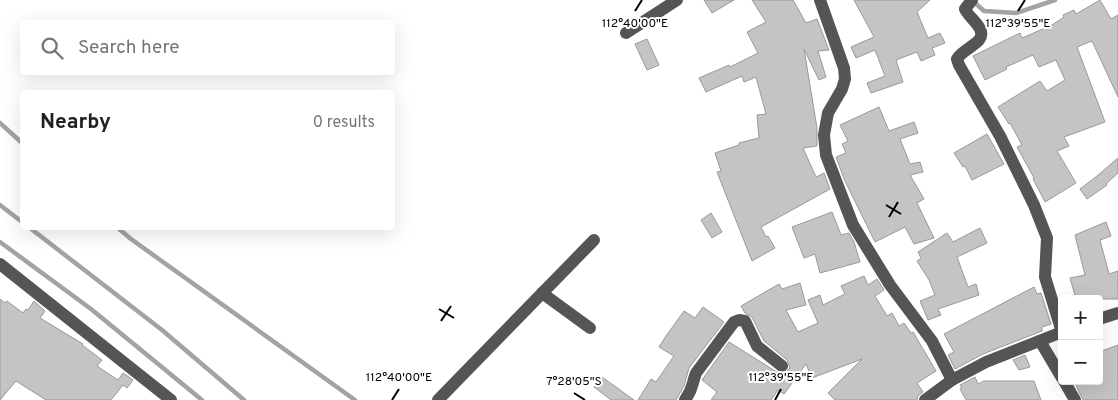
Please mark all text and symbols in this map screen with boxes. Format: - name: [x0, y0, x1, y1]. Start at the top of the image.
- text: 112°40'00"E: [602, 16, 668, 32]
- text: 112°39'55"E: [986, 16, 1050, 32]
- search box: [20, 20, 395, 75]
- icon: search: [38, 34, 66, 62]
- text: Search here: [78, 36, 180, 60]
- text: Nearby: [40, 109, 111, 136]
- text: 0 results: [313, 113, 375, 133]
- map controls: [1058, 295, 1103, 385]
- button: +: [1058, 295, 1103, 340]
- button: −: [1058, 340, 1103, 385]
- text: 112°40'00"E: [366, 370, 432, 386]
- text: 112°39'55"E: [749, 370, 813, 386]
- text: 7°28'05"S: [546, 374, 602, 390]

